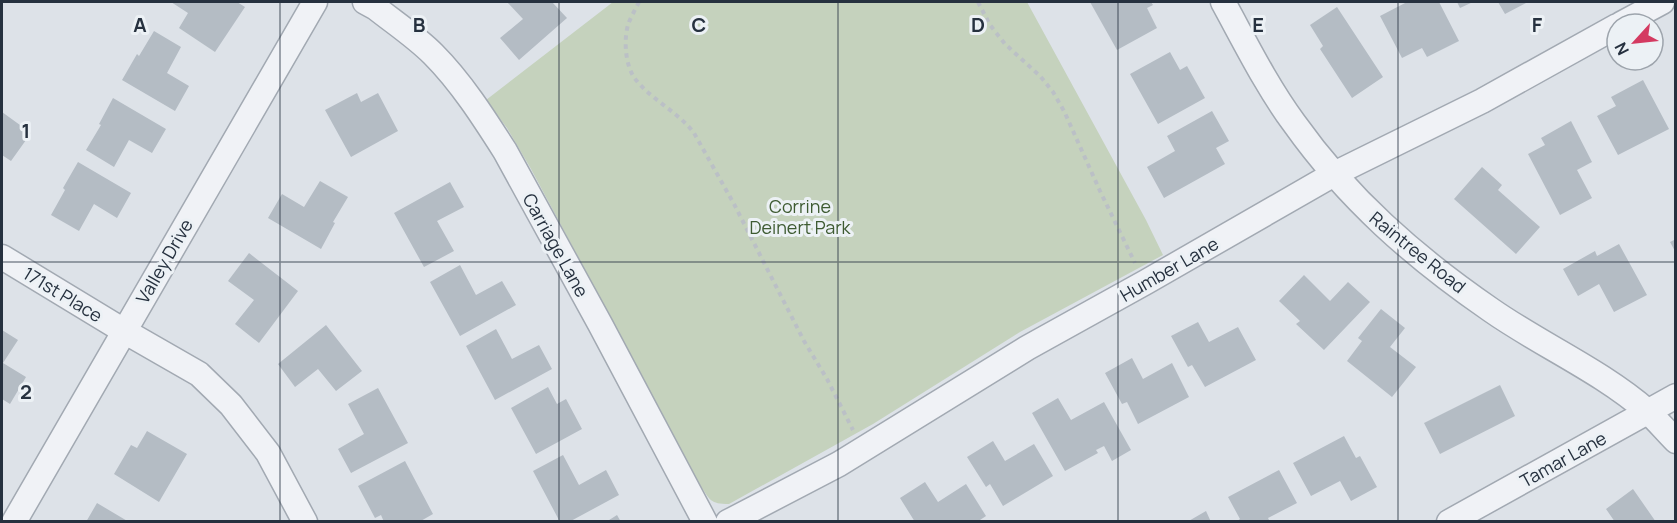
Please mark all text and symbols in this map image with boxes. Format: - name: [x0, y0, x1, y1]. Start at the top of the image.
- text: A: [133, 11, 147, 38]
- text: B: [413, 11, 426, 38]
- text: C: [692, 11, 706, 38]
- text: D: [971, 11, 985, 38]
- text: E: [1252, 11, 1264, 38]
- text: F: [1532, 11, 1543, 38]
- north arrow: [1605, 12, 1665, 72]
- text: N: [1609, 39, 1634, 59]
- text: 1: [22, 117, 30, 144]
- street label: Carriage Lane: [518, 189, 594, 301]
- park label: Corrine Deinert Park: [749, 194, 852, 239]
- street label: Raintree Road: [1365, 206, 1471, 298]
- street label: Valley Drive: [130, 214, 198, 308]
- street label: Humber Lane: [1115, 231, 1223, 307]
- street label: 171st Place: [19, 261, 107, 327]
- text: 2: [20, 378, 32, 405]
- street label: Tamar Lane: [1516, 425, 1610, 493]

